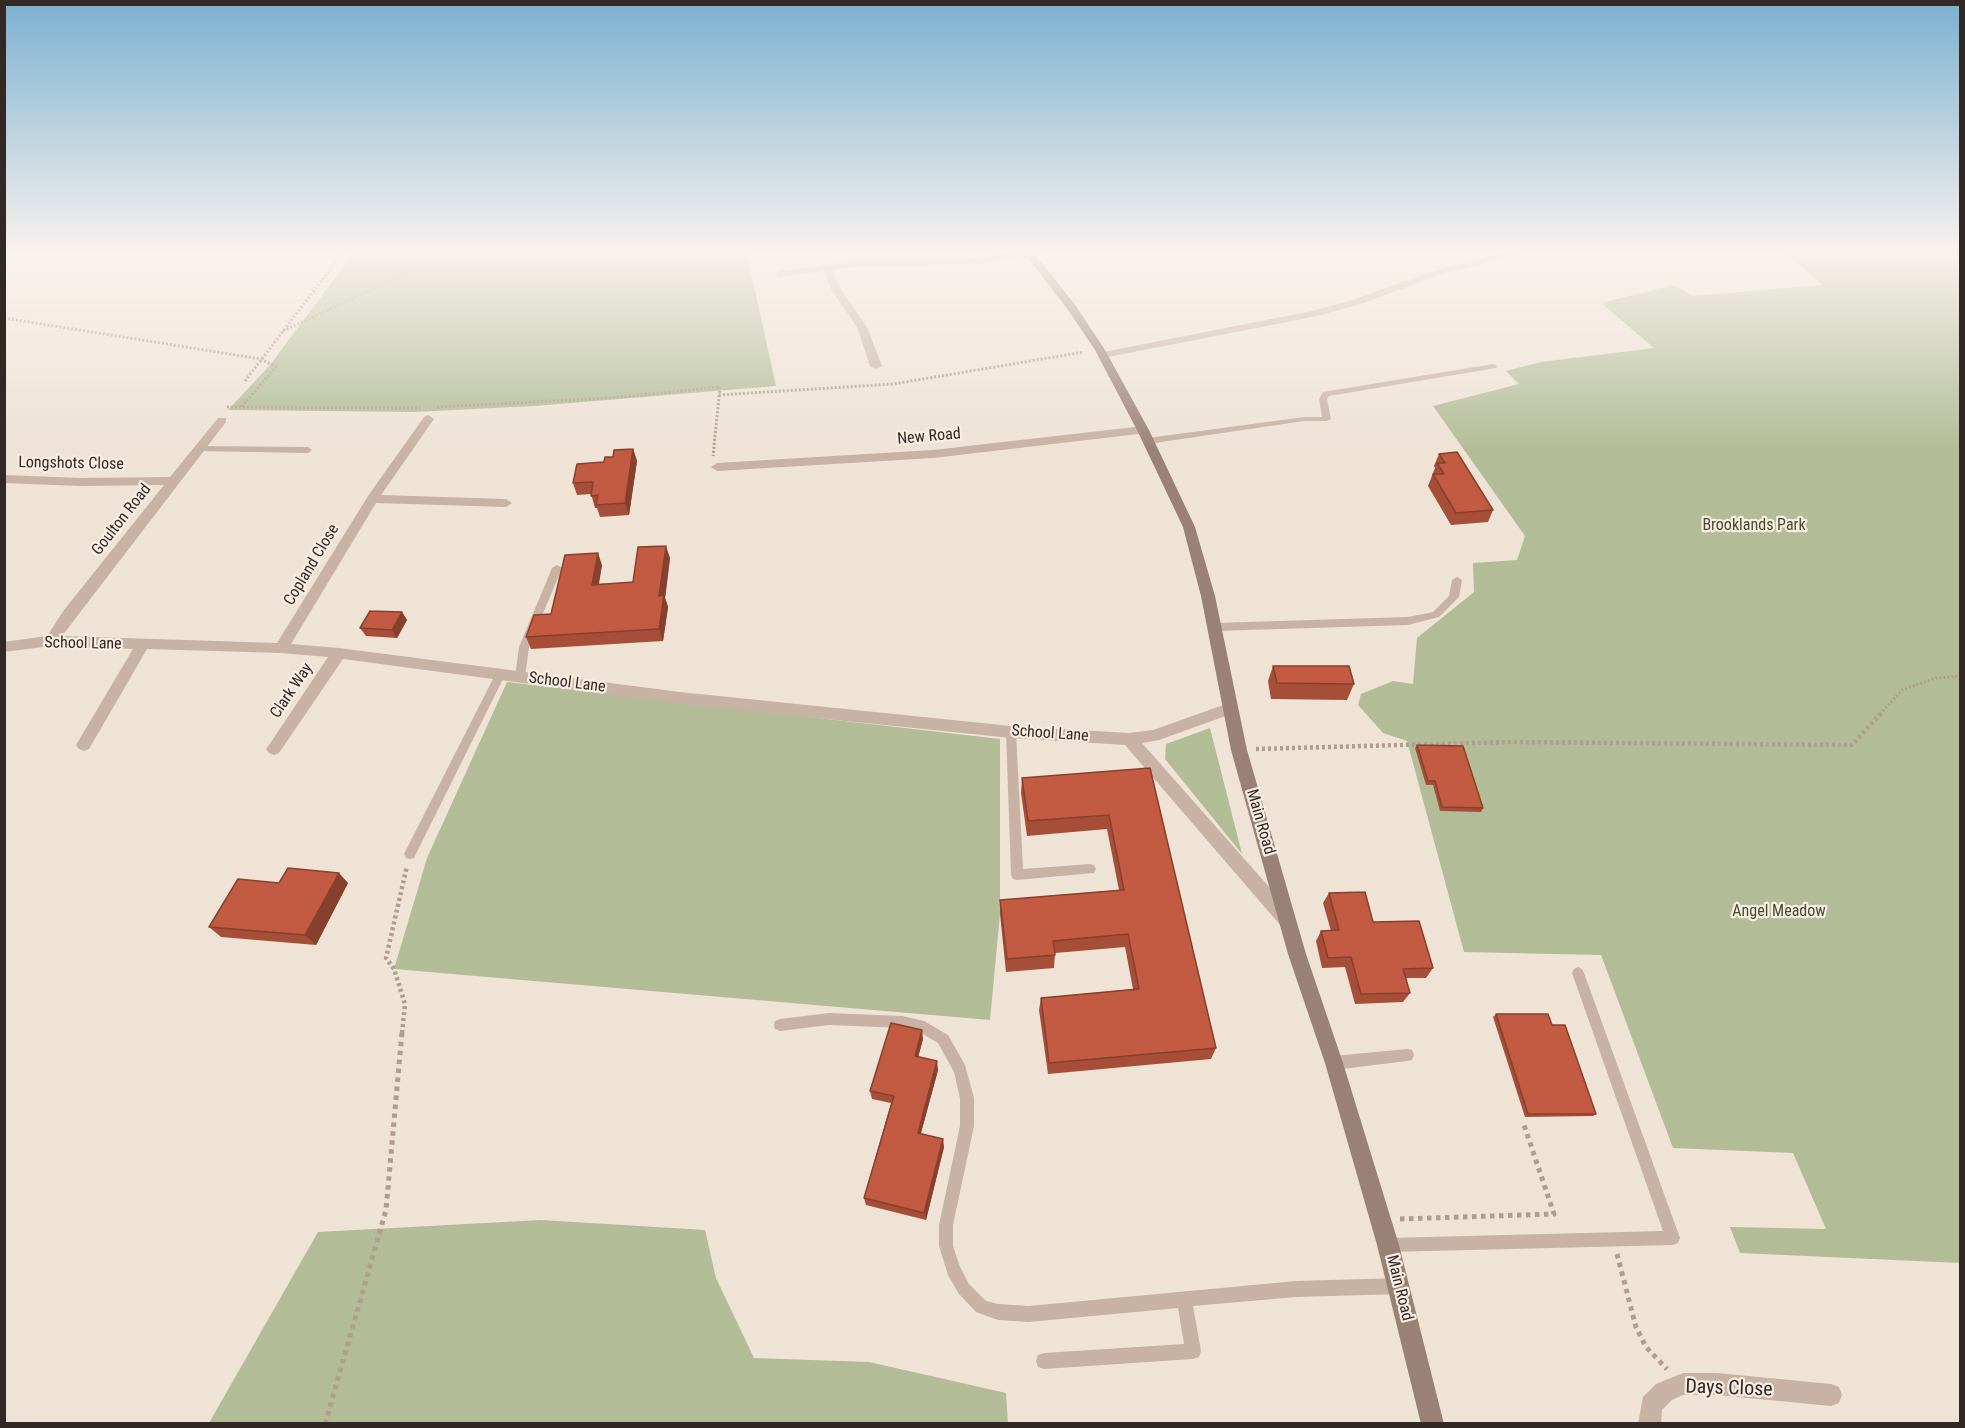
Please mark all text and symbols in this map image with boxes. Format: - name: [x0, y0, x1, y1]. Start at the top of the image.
- street label: New Road: [896, 425, 962, 449]
- street label: Longshots Close: [18, 453, 124, 475]
- street label: Goulton Road: [88, 481, 156, 559]
- park label: Brooklands Park: [1702, 516, 1806, 536]
- street label: Copland Close: [280, 521, 344, 609]
- street label: School Lane: [44, 634, 122, 654]
- street label: Clark Way: [267, 660, 317, 722]
- street label: School Lane: [527, 669, 607, 697]
- street label: School Lane: [1011, 722, 1089, 746]
- street label: Main Road: [1242, 787, 1278, 857]
- park label: Angel Meadow: [1732, 902, 1826, 922]
- street label: Main Road: [1382, 1253, 1416, 1323]
- street label: Days Close: [1685, 1375, 1773, 1403]

